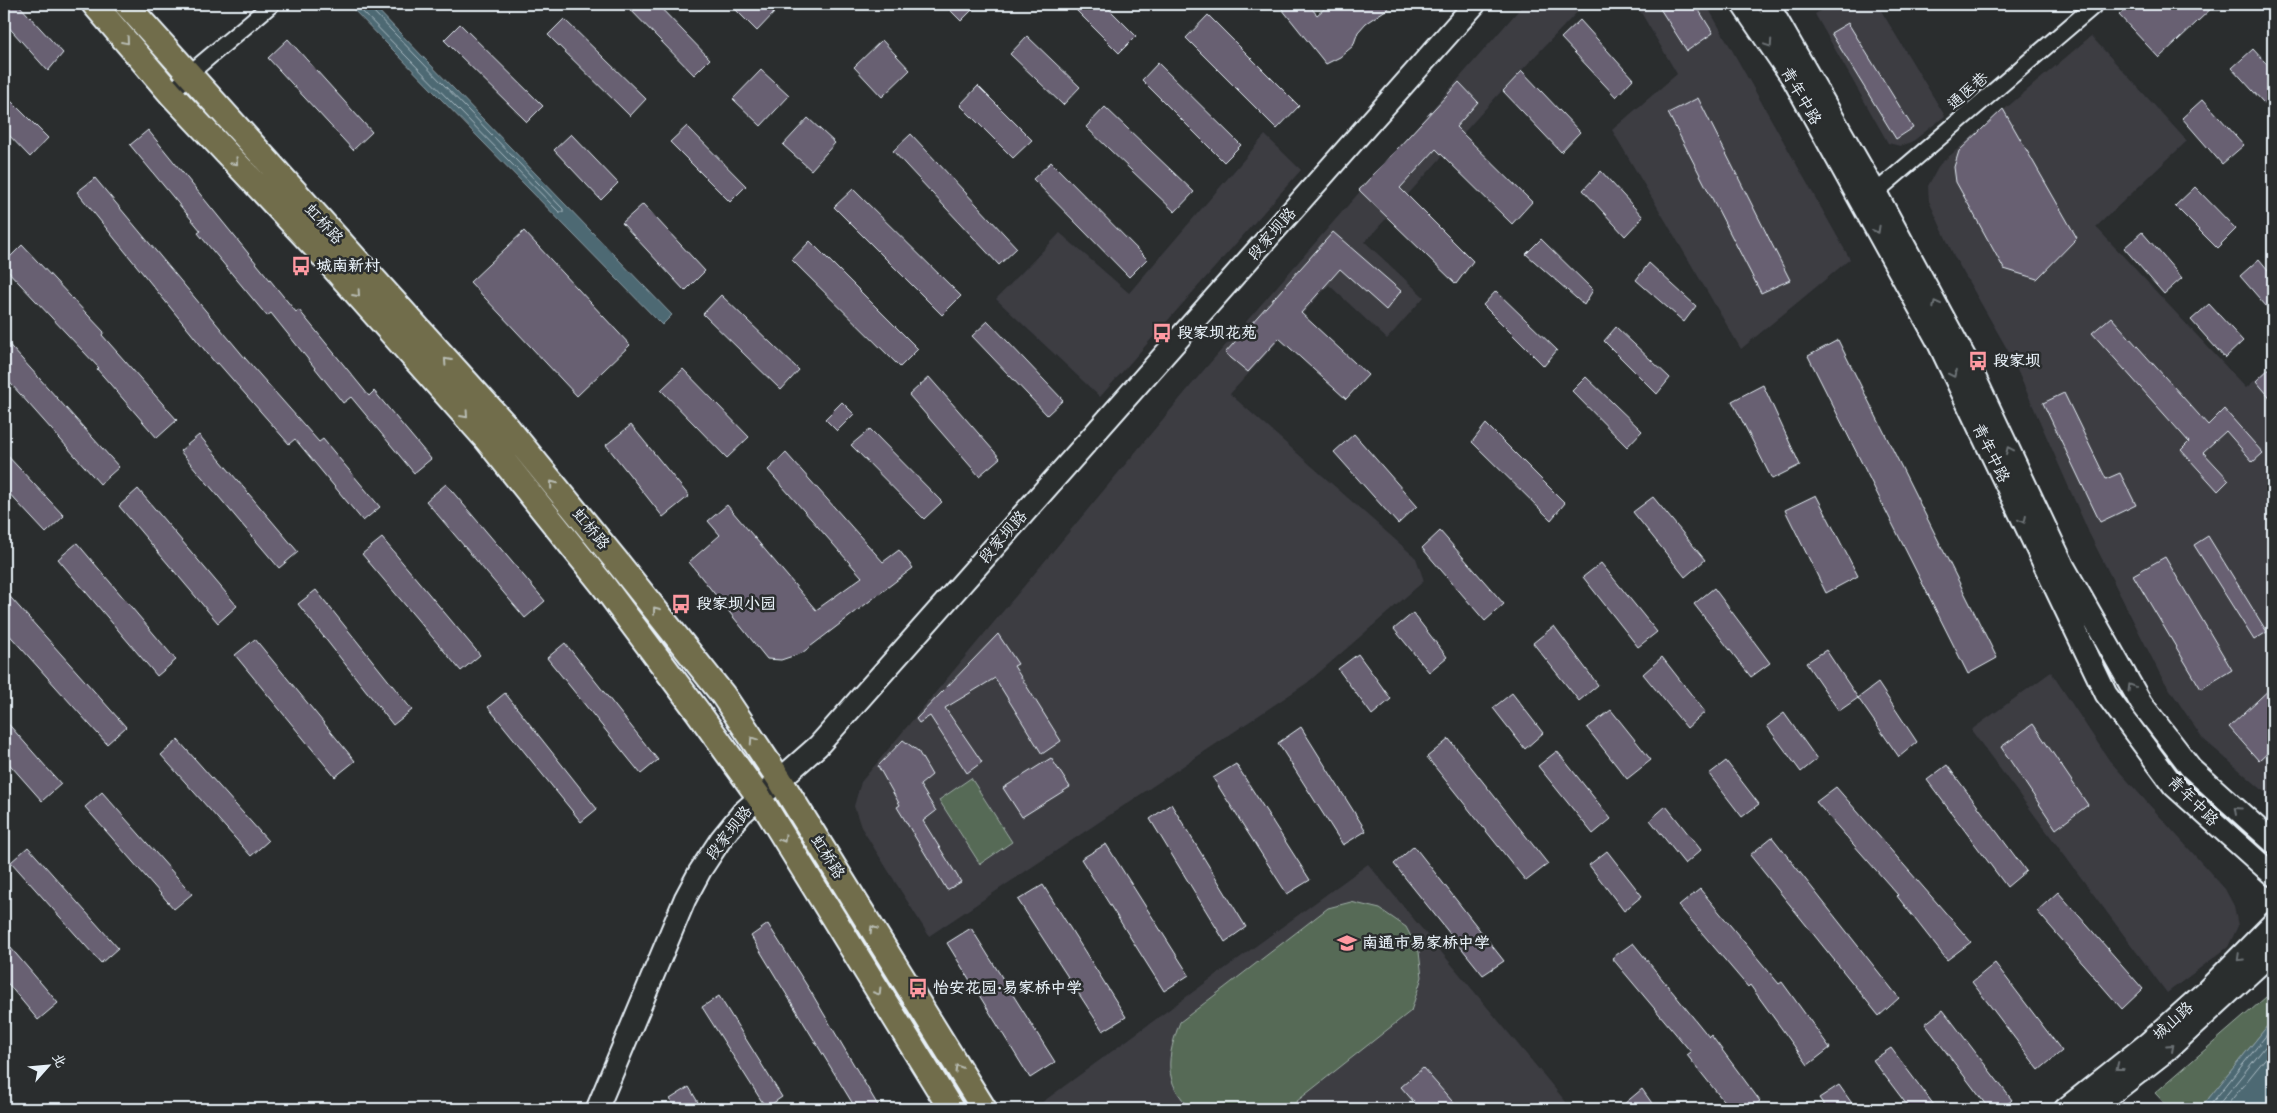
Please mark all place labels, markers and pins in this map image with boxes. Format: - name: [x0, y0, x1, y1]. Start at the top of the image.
- bus stop icon: 城南新村: [290, 255, 312, 277]
- place label: 城南新村: [316, 256, 380, 276]
- bus stop icon: 段家坝花苑: [1151, 322, 1173, 344]
- place label: 段家坝花苑: [1177, 323, 1257, 343]
- bus stop icon: 段家坝: [1967, 350, 1989, 372]
- place label: 段家坝: [1993, 351, 2041, 371]
- bus stop icon: 段家坝小园: [670, 593, 692, 615]
- place label: 段家坝小园: [696, 594, 776, 614]
- school or university icon: 南通市易家桥中学: [1336, 932, 1358, 954]
- place label: 南通市易家桥中学: [1362, 933, 1490, 953]
- bus stop icon: 怡安花园·易家桥中学: [907, 977, 929, 999]
- place label: 怡安花园·易家桥中学: [933, 978, 1082, 998]

